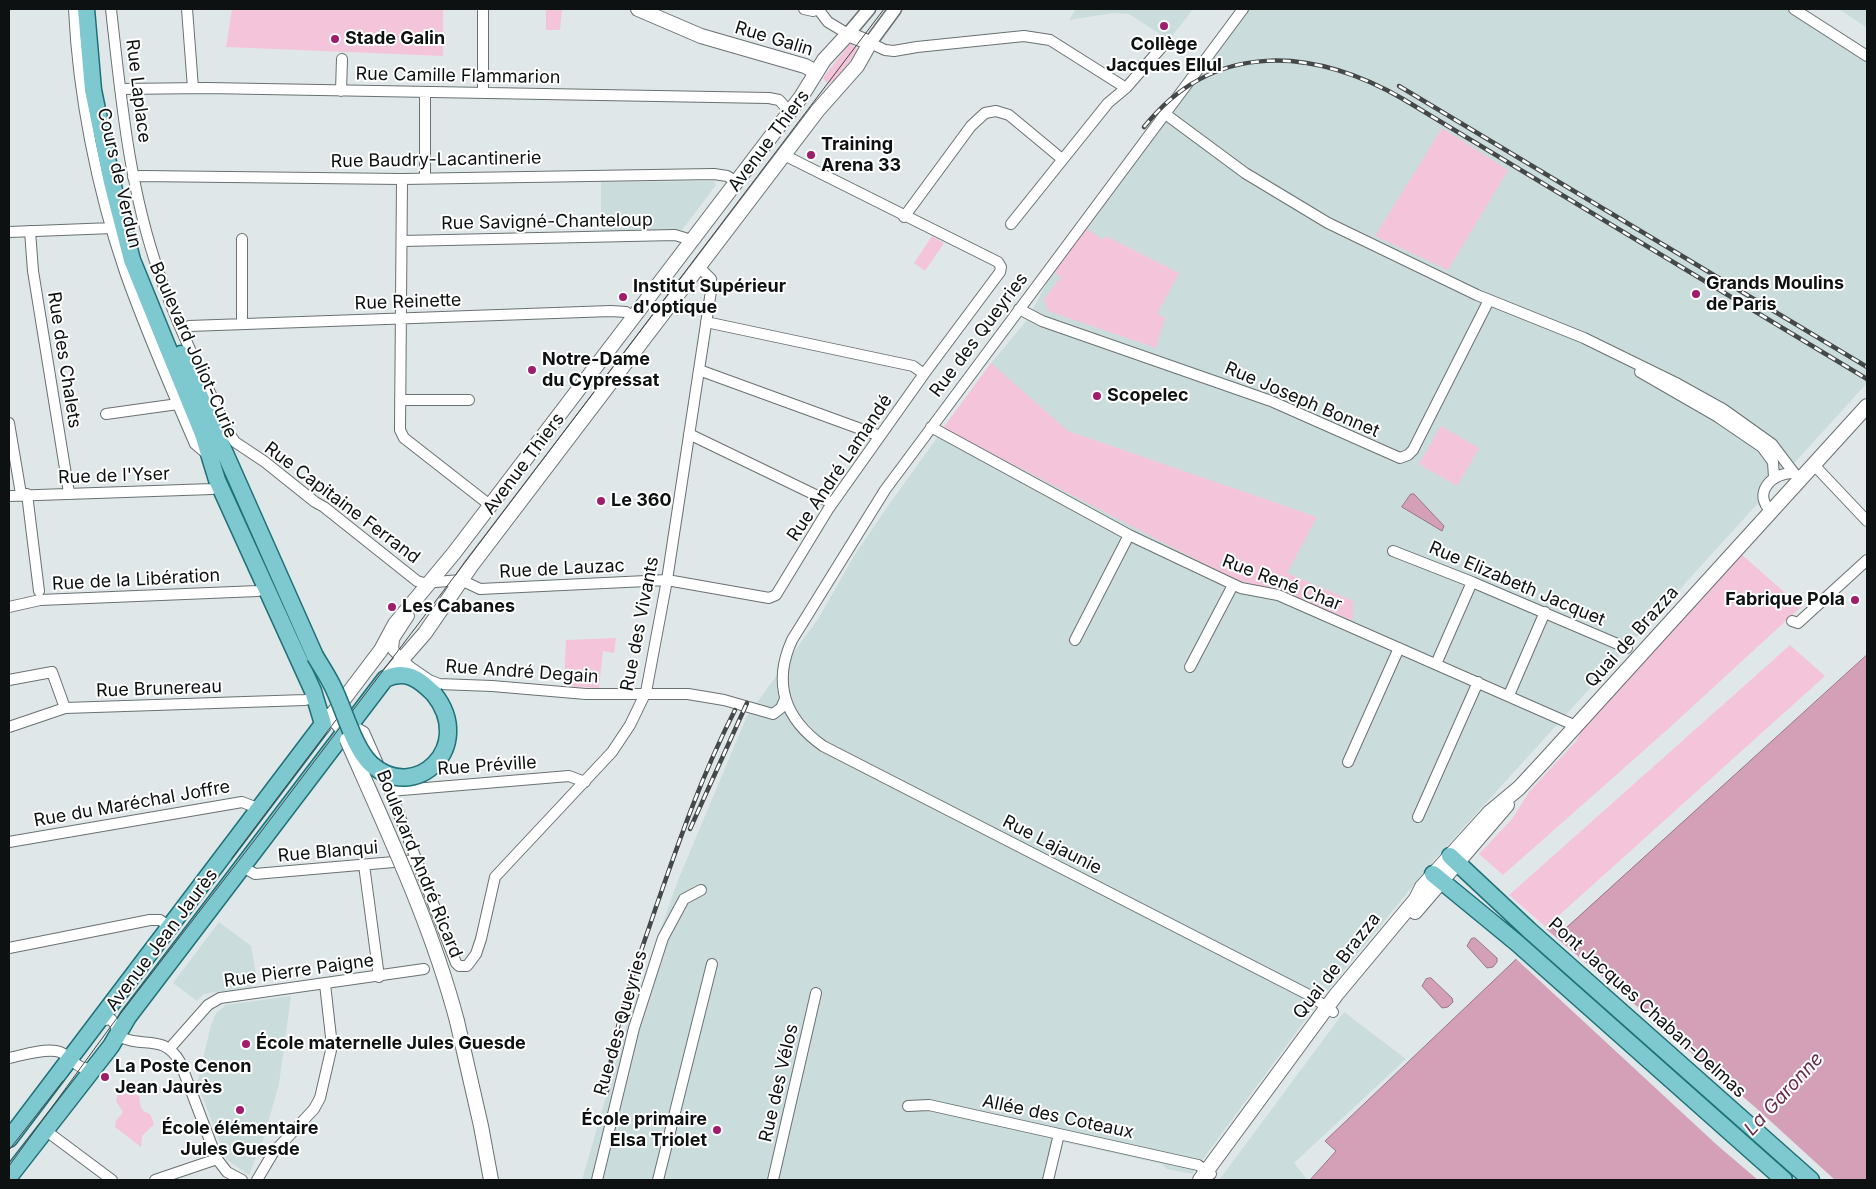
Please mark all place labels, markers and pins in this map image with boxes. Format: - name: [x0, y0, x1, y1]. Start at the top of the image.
- marker: Collège Jacques Ellul: [1158, 20, 1170, 32]
- place label: Stade Galin: [345, 28, 445, 50]
- marker: Stade Galin: [329, 33, 341, 45]
- place label: Collège Jacques Ellul: [1106, 34, 1222, 76]
- place label: Training Arena 33: [821, 134, 901, 176]
- marker: Training Arena 33: [805, 149, 817, 161]
- place label: Grands Moulins de Paris: [1706, 273, 1844, 316]
- place label: Institut Supérieur d'optique: [633, 276, 786, 318]
- marker: Grands Moulins de Paris: [1690, 288, 1702, 300]
- marker: Institut Supérieur d'optique: [617, 291, 629, 303]
- place label: Notre-Dame du Cypressat: [542, 349, 659, 392]
- marker: Notre-Dame du Cypressat: [526, 364, 538, 376]
- place label: Scopelec: [1107, 385, 1189, 407]
- marker: Scopelec: [1091, 390, 1103, 402]
- place label: Le 360: [611, 490, 672, 512]
- marker: Le 360: [595, 495, 607, 507]
- place label: Fabrique Pola: [1725, 589, 1845, 611]
- marker: Fabrique Pola: [1849, 594, 1861, 606]
- place label: Les Cabanes: [402, 596, 515, 618]
- marker: Les Cabanes: [386, 601, 398, 613]
- place label: École maternelle Jules Guesde: [256, 1033, 526, 1055]
- marker: École maternelle Jules Guesde: [240, 1038, 252, 1050]
- place label: La Poste Cenon Jean Jaurès: [115, 1056, 251, 1098]
- marker: La Poste Cenon Jean Jaurès: [99, 1071, 111, 1083]
- marker: École élémentaire Jules Guesde: [234, 1104, 246, 1116]
- place label: École primaire Elsa Triolet: [582, 1109, 707, 1152]
- place label: École élémentaire Jules Guesde: [162, 1118, 318, 1160]
- marker: École primaire Elsa Triolet: [711, 1124, 723, 1136]

